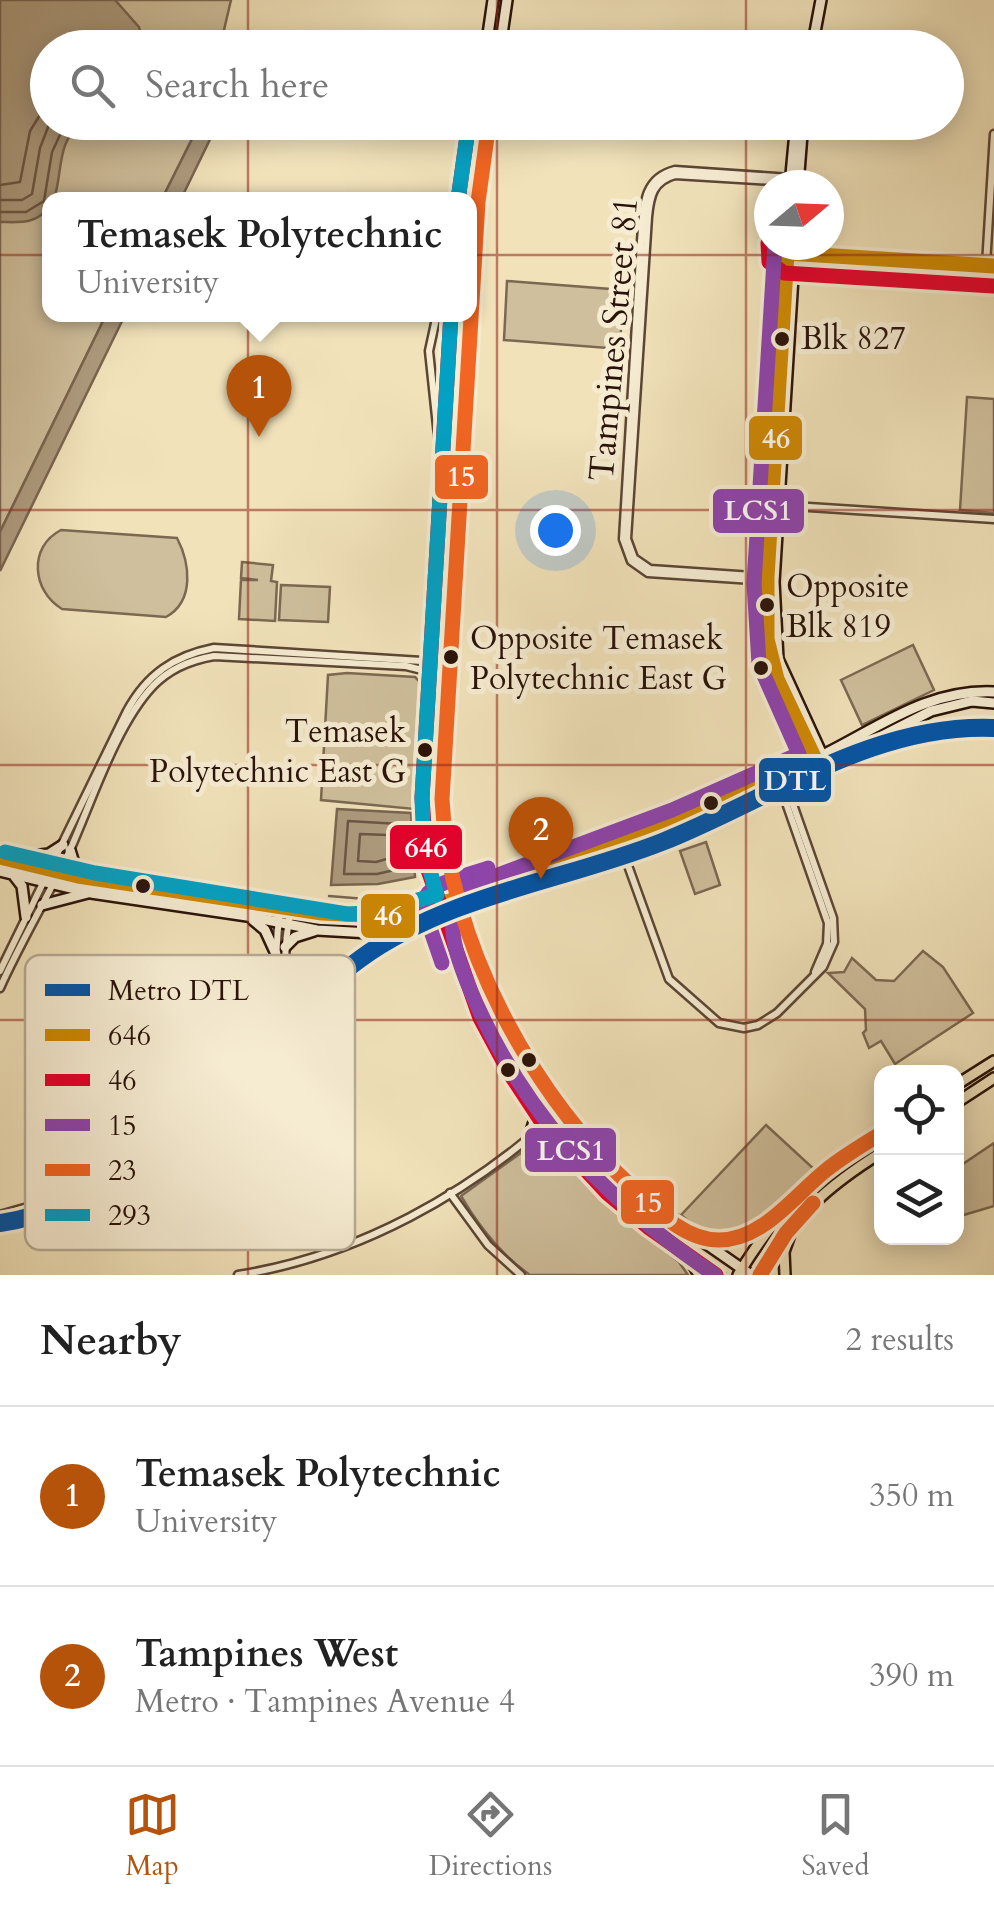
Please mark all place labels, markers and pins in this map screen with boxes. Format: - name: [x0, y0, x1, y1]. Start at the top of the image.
- place label: Blk 827: [801, 317, 906, 361]
- marker: Blk 827: [772, 329, 792, 349]
- pin: 1: [226, 354, 292, 437]
- place label: Opposite Blk 819: [786, 565, 909, 649]
- marker: Opposite Blk 819: [757, 595, 777, 615]
- place label: Opposite Temasek Polytechnic East G: [470, 617, 727, 701]
- marker: Opposite Temasek Polytechnic East G: [441, 647, 461, 667]
- unlabelled marker: [751, 658, 771, 678]
- place label: Temasek Polytechnic East G: [149, 710, 406, 794]
- marker: Temasek Polytechnic East G: [415, 740, 435, 760]
- unlabelled marker: [701, 793, 721, 813]
- pin: 2: [508, 796, 574, 879]
- unlabelled marker: [133, 876, 153, 896]
- unlabelled marker: [519, 1050, 539, 1070]
- unlabelled marker: [498, 1060, 518, 1080]

